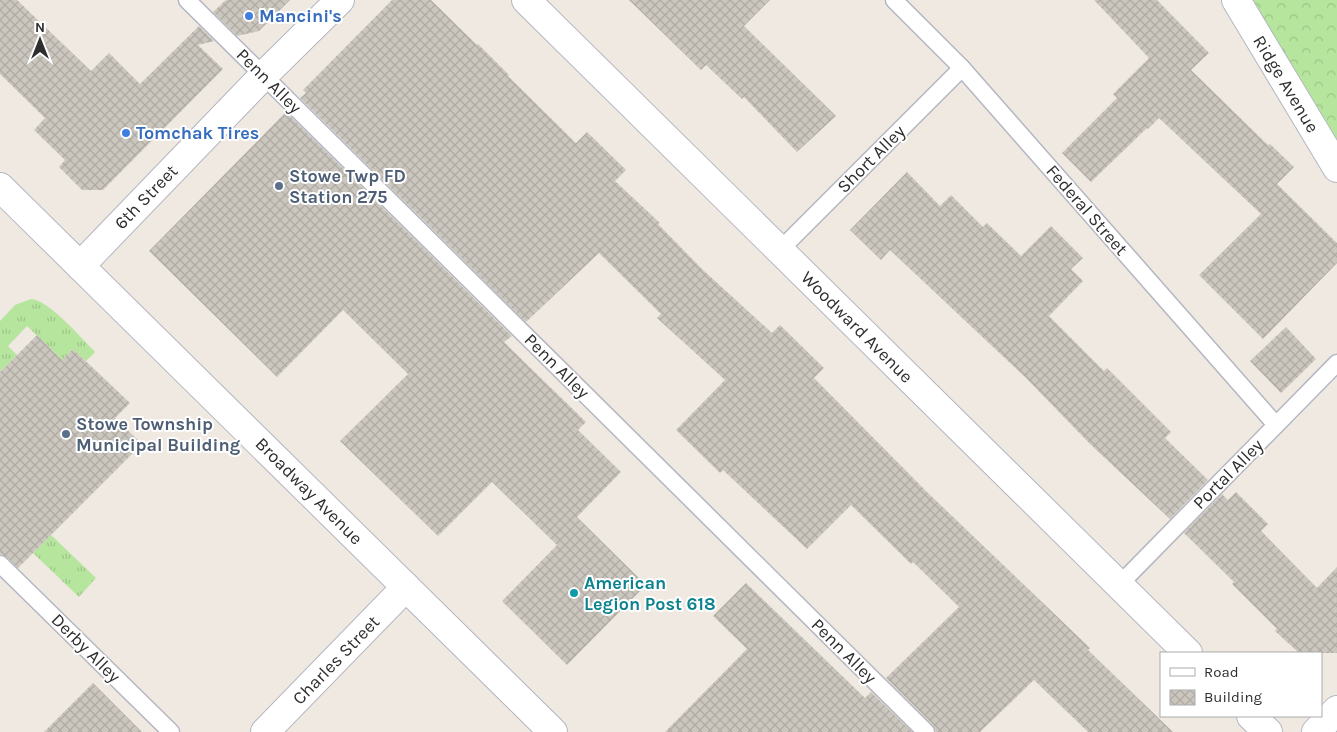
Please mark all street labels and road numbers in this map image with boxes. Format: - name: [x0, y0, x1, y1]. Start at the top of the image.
- street label: Ridge Avenue: [1248, 31, 1324, 137]
- street label: Penn Alley: [232, 44, 307, 119]
- street label: Short Alley: [832, 120, 910, 198]
- street label: 6th Street: [110, 160, 182, 234]
- street label: Federal Street: [1042, 160, 1133, 260]
- street label: Woodward Avenue: [796, 266, 918, 388]
- street label: Penn Alley: [520, 329, 595, 404]
- street label: Broadway Avenue: [251, 433, 367, 549]
- street label: Portal Alley: [1188, 434, 1268, 514]
- street label: Derby Alley: [47, 609, 126, 688]
- street label: Charles Street: [288, 611, 384, 709]
- street label: Penn Alley: [807, 614, 882, 689]

